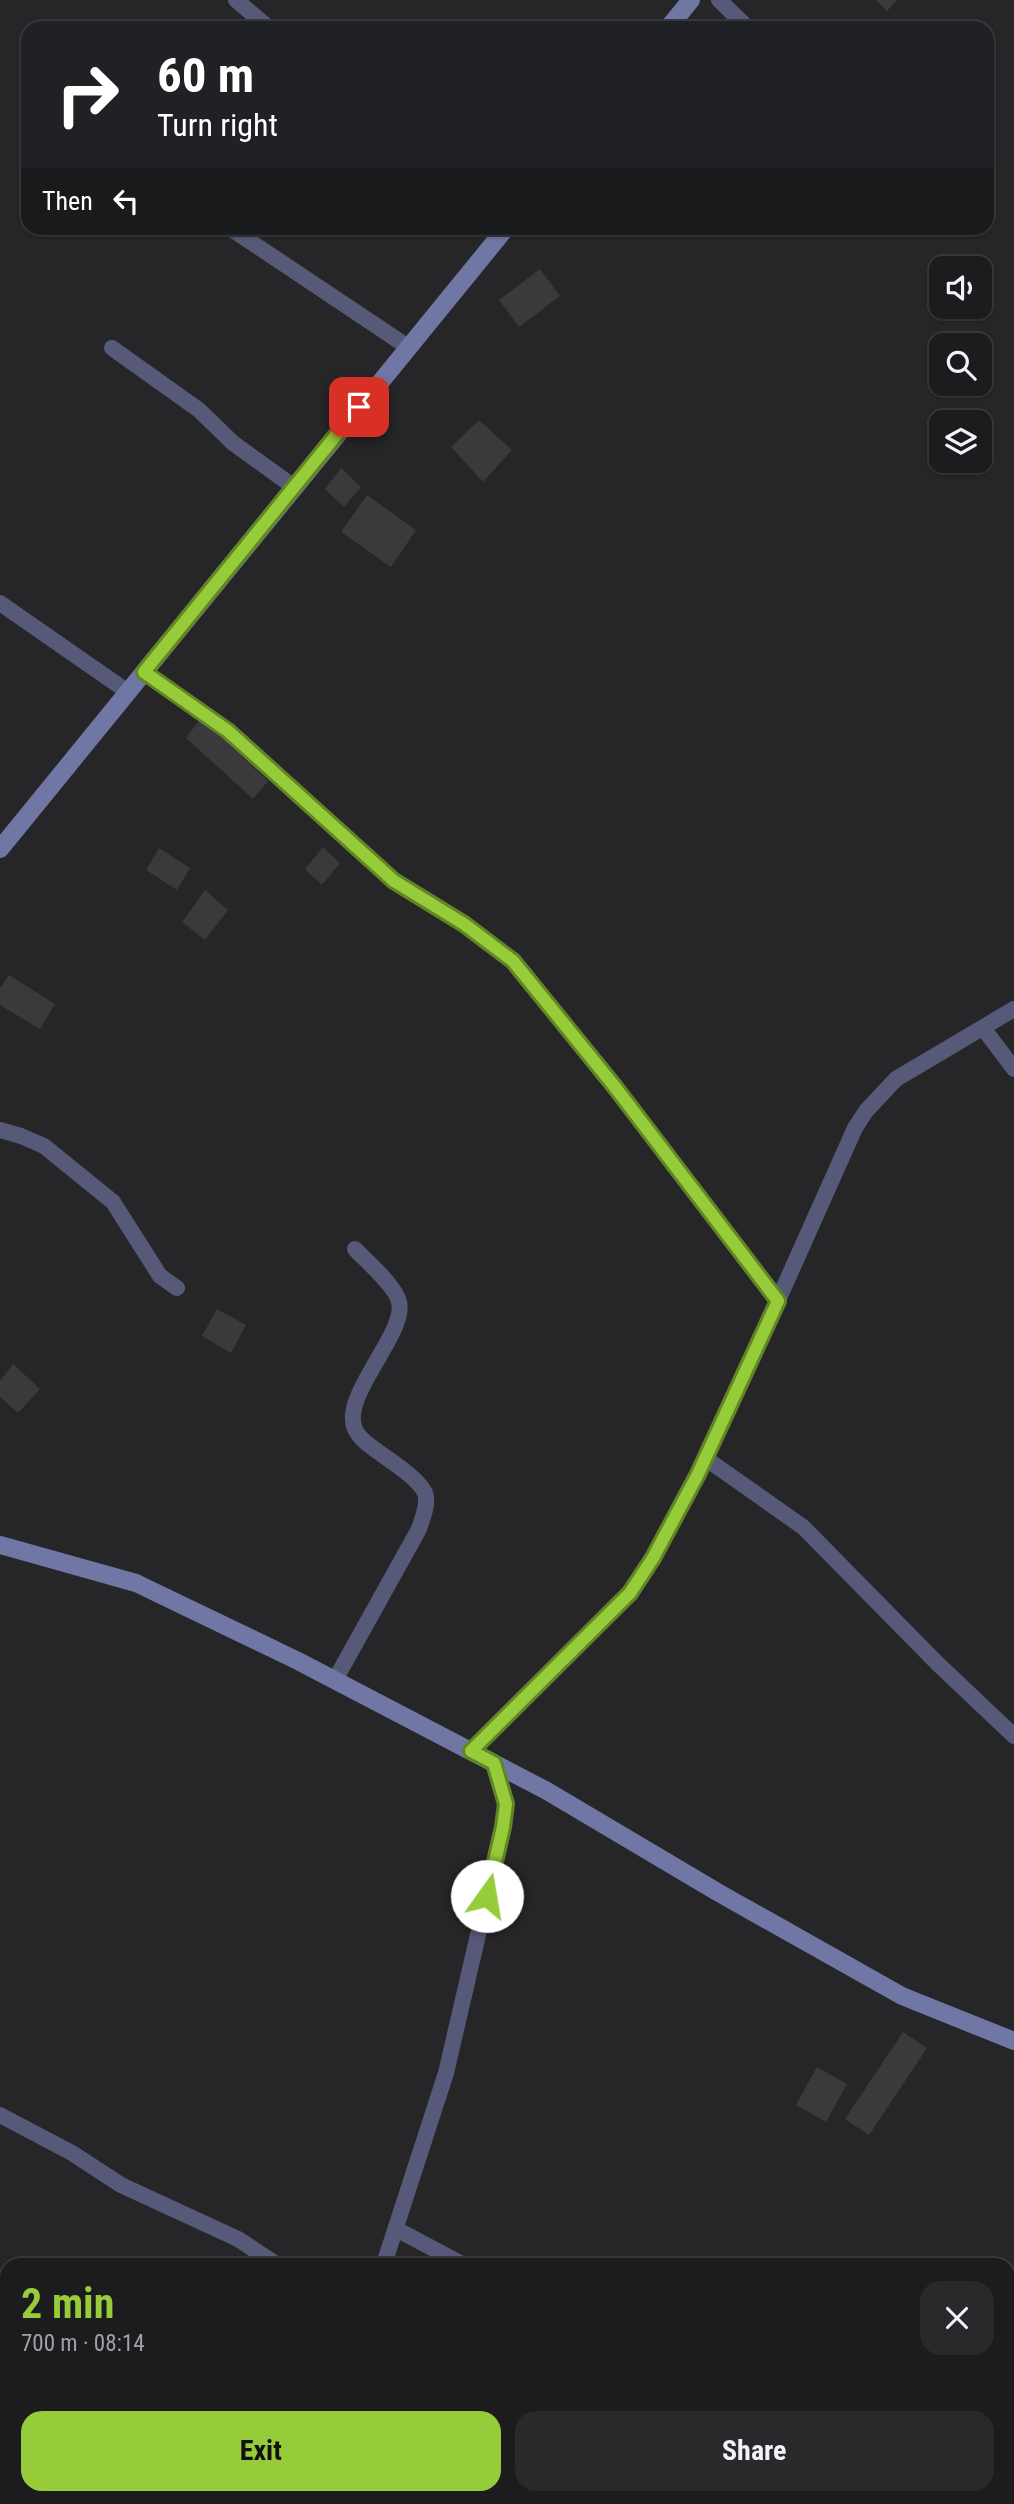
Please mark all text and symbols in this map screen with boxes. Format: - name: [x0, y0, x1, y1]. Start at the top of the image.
- text: 60 m: [157, 47, 254, 104]
- icon: right: [42, 49, 133, 140]
- text: Turn right: [157, 106, 278, 144]
- icon: left: [107, 182, 145, 220]
- text: Then: [42, 186, 93, 216]
- map controls: [929, 256, 992, 473]
- button: sound: [929, 256, 992, 319]
- button: search: [929, 333, 992, 396]
- pin: [329, 377, 389, 437]
- icon: arrive: [340, 388, 378, 426]
- button: layers: [929, 410, 992, 473]
- position arrow: [450, 1859, 524, 1933]
- text: 2 min: [21, 2279, 114, 2328]
- button: close: [920, 2281, 994, 2355]
- text: 700 m · 08:14: [21, 2330, 145, 2357]
- button: Exit: [21, 2411, 501, 2491]
- button: Share: [515, 2411, 994, 2491]

